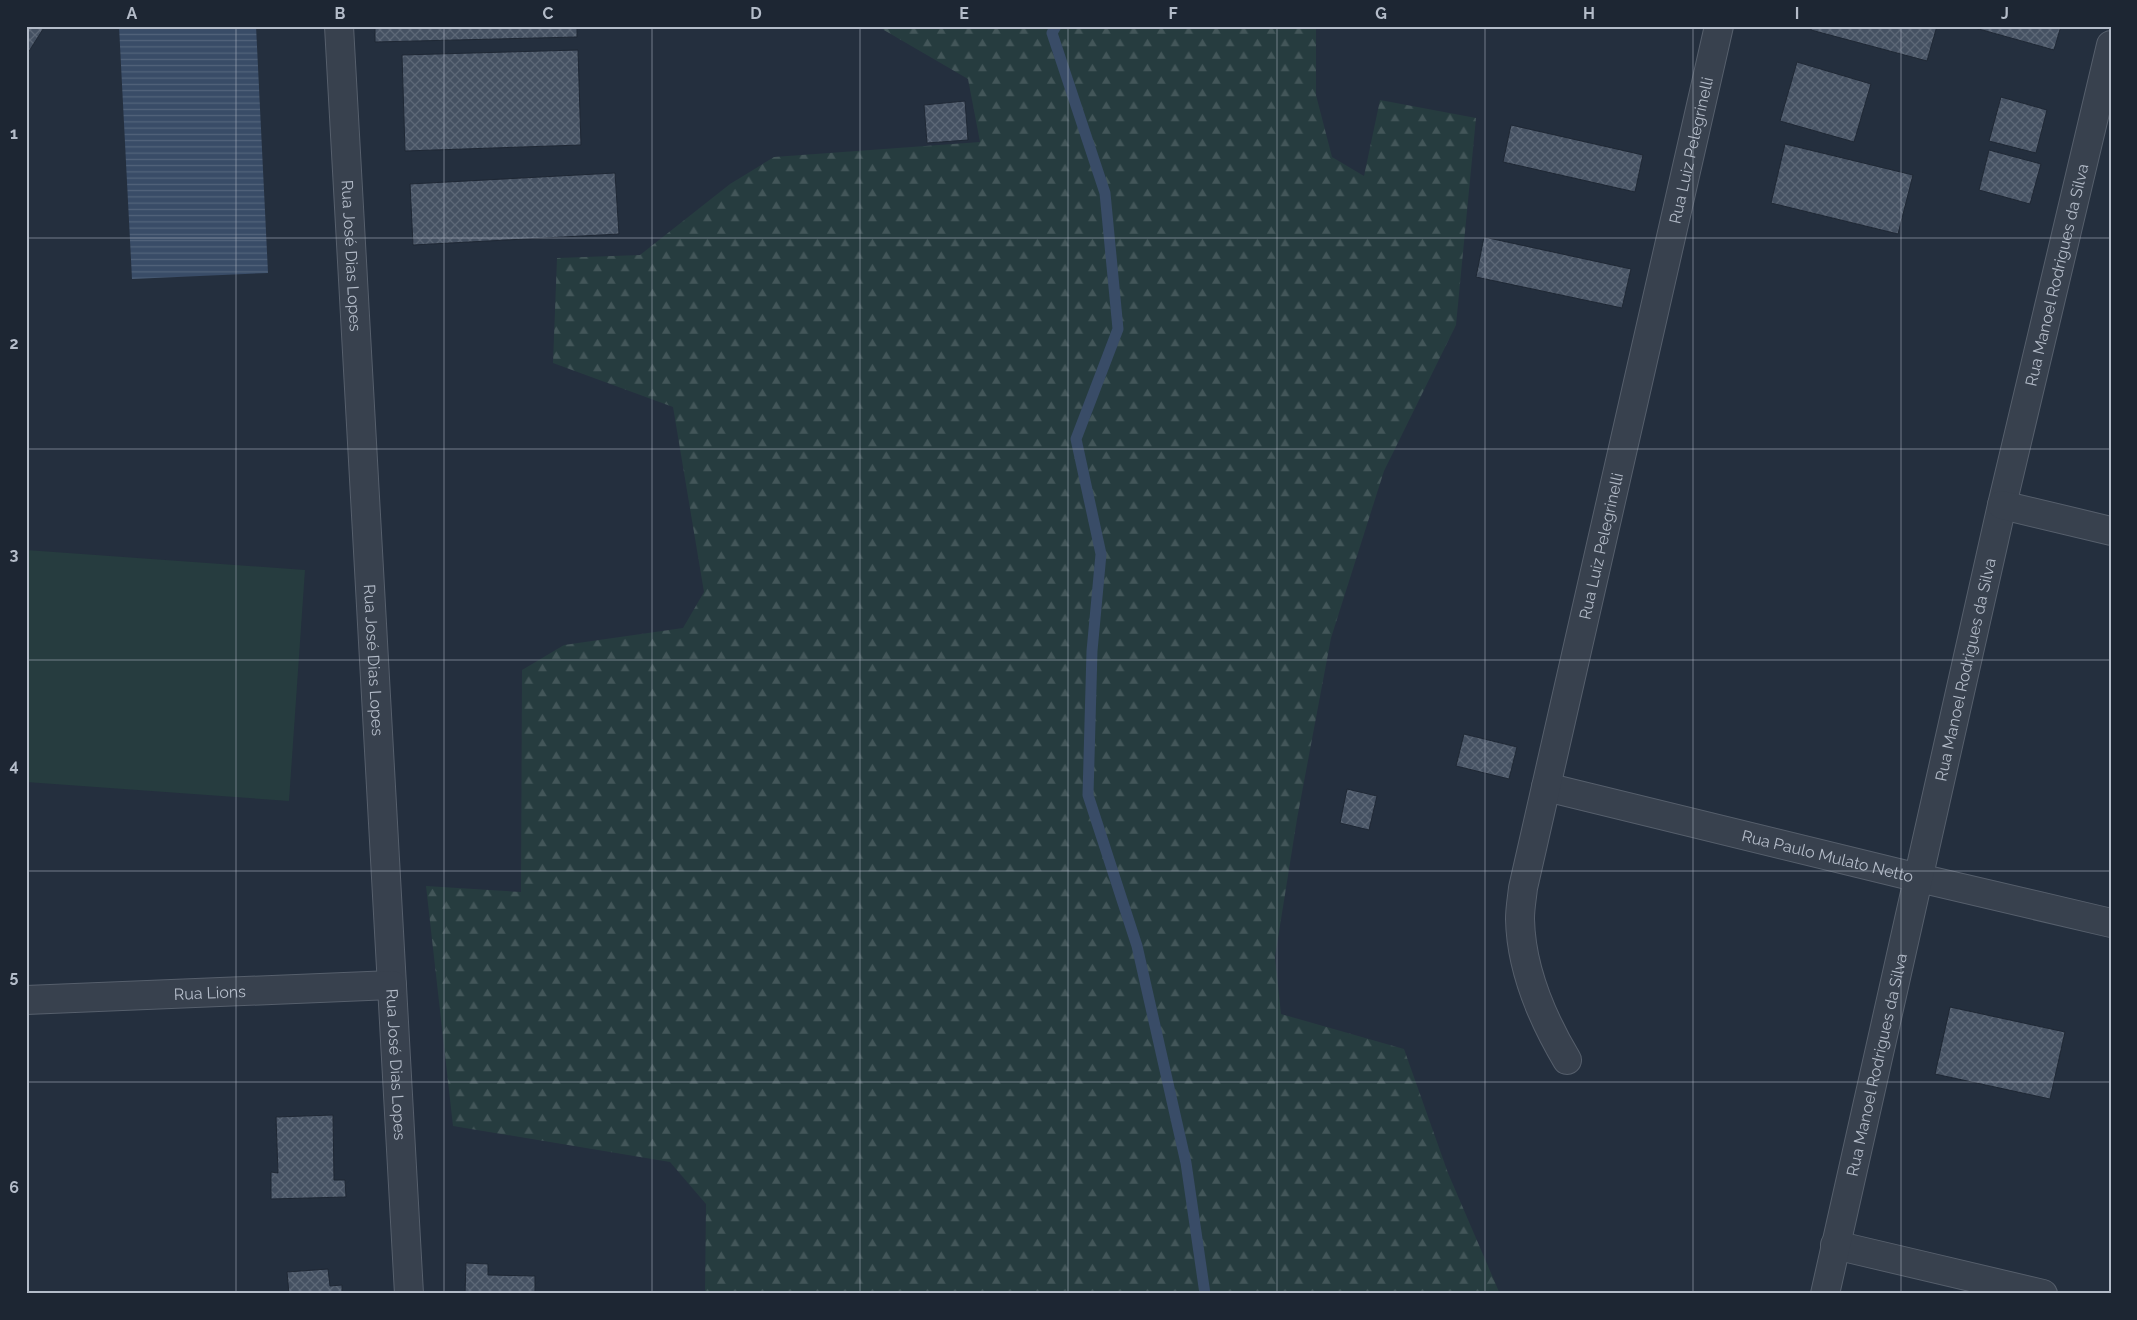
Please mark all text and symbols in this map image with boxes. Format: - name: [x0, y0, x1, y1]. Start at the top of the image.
- text: A: [127, 4, 138, 23]
- text: B: [335, 4, 346, 23]
- text: C: [543, 4, 554, 23]
- text: D: [750, 4, 762, 23]
- text: E: [959, 4, 969, 23]
- text: F: [1168, 4, 1178, 23]
- text: G: [1375, 4, 1387, 23]
- text: H: [1583, 4, 1595, 23]
- text: I: [1795, 4, 1799, 23]
- text: J: [2001, 4, 2009, 23]
- street label: Rua Luiz Pelegrinelli: [1665, 75, 1717, 226]
- text: 1: [10, 124, 18, 143]
- street label: Rua Manoel Rodrigues da Silva: [2021, 162, 2093, 388]
- street label: Rua José Dias Lopes: [338, 179, 365, 332]
- text: 2: [9, 334, 19, 353]
- street label: Rua Luiz Pelegrinelli: [1575, 471, 1627, 621]
- text: 3: [10, 545, 19, 564]
- street label: Rua Manoel Rodrigues da Silva: [1931, 556, 2000, 783]
- street label: Rua José Dias Lopes: [360, 584, 387, 737]
- text: 4: [9, 756, 19, 775]
- street label: Rua Paulo Mulato Netto: [1740, 826, 1915, 886]
- street label: Rua Manoel Rodrigues da Silva: [1843, 951, 1911, 1178]
- text: 5: [10, 967, 19, 986]
- street label: Rua Lions: [173, 982, 247, 1004]
- street label: Rua José Dias Lopes: [382, 988, 410, 1141]
- text: 6: [9, 1178, 19, 1197]

